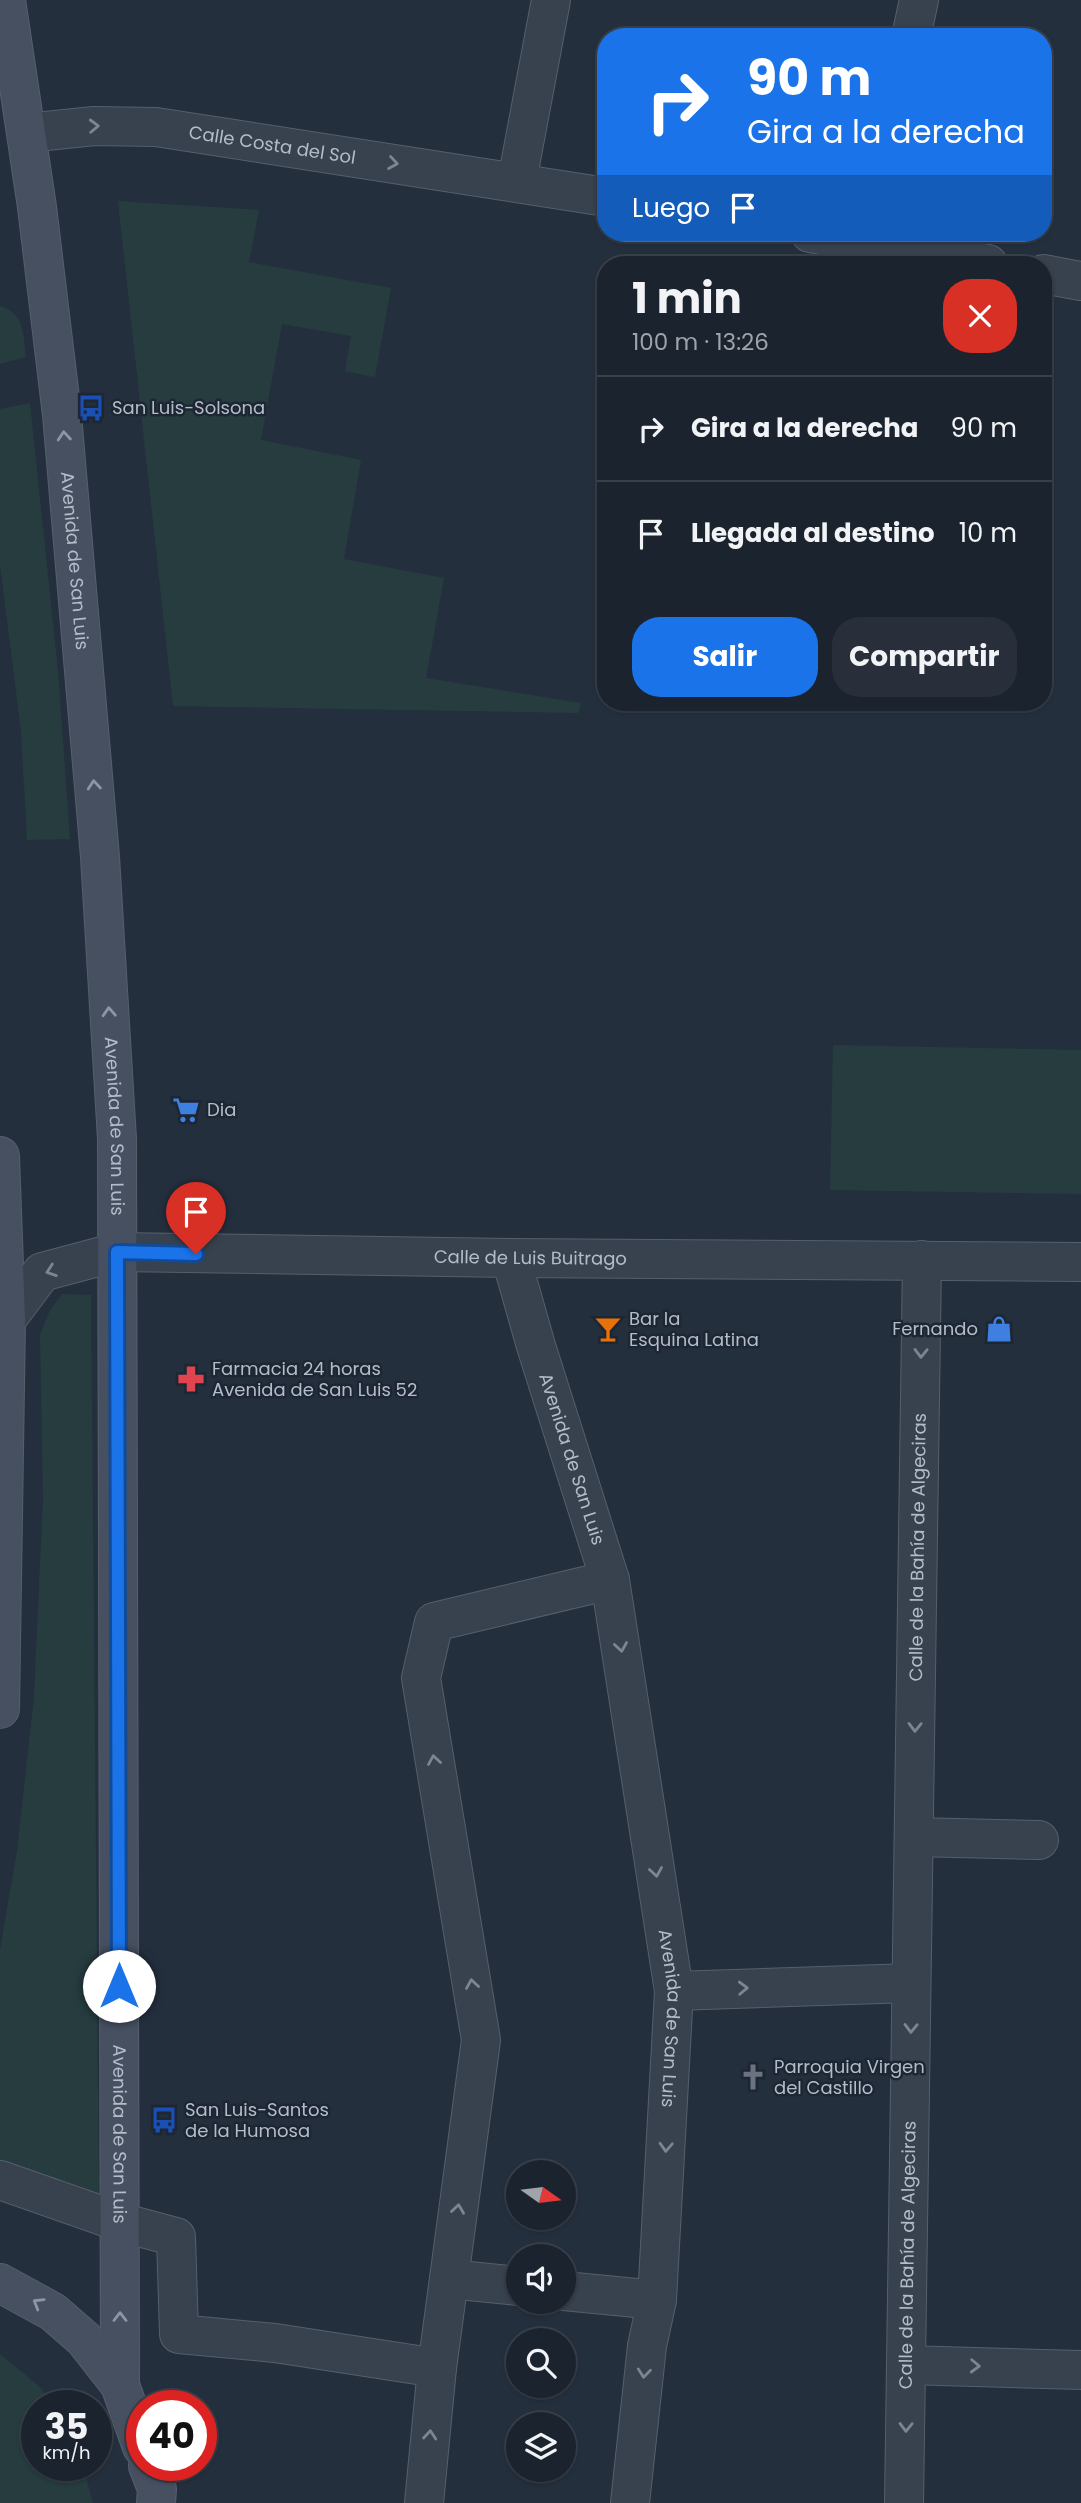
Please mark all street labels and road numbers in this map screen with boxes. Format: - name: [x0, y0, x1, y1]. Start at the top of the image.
- street label: Calle Costa del Sol: [187, 119, 357, 170]
- street label: Avenida de San Luis: [55, 470, 95, 651]
- street label: Avenida de San Luis: [99, 1036, 130, 1216]
- street label: Calle de Luis Buitrago: [434, 1244, 627, 1271]
- street label: Avenida de San Luis: [533, 1370, 611, 1548]
- street label: Calle de la Bahía de Algeciras: [903, 1413, 932, 1681]
- street label: Avenida de San Luis: [653, 1927, 687, 2108]
- street label: Avenida de San Luis: [107, 2045, 133, 2224]
- street label: Calle de la Bahía de Algeciras: [893, 2121, 922, 2389]

